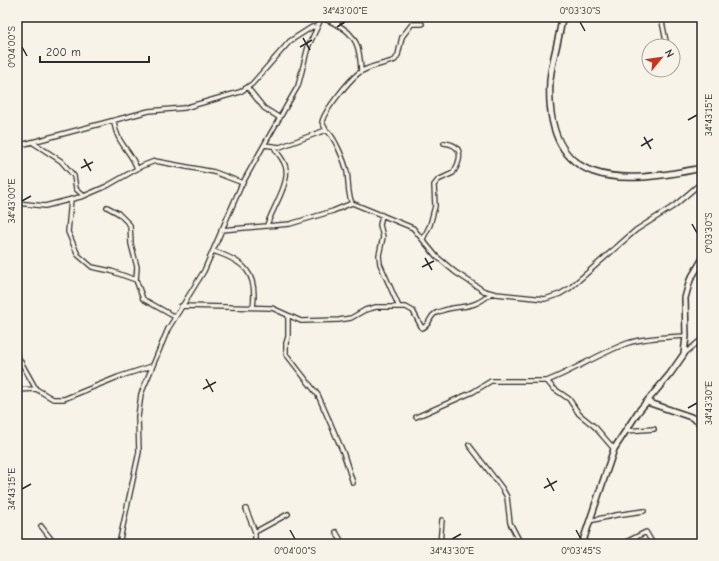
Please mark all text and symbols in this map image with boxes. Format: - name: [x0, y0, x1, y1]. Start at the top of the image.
- text: 34°43'00"E: [322, 5, 368, 17]
- text: 0°03'30"S: [559, 5, 601, 17]
- text: 0°04'00"S: [6, 26, 18, 68]
- scale bar: [40, 38, 149, 64]
- north arrow: [641, 38, 681, 78]
- text: 200 m: [46, 45, 81, 59]
- text: N: [662, 47, 677, 60]
- text: 34°43'15"E: [703, 94, 715, 136]
- text: 34°43'00"E: [6, 178, 18, 224]
- text: 0°03'30"S: [703, 212, 715, 254]
- text: 34°43'30"E: [703, 381, 715, 425]
- text: 34°43'15"E: [6, 468, 18, 510]
- text: 0°04'00"S: [274, 545, 316, 557]
- text: 34°43'30"E: [430, 545, 474, 557]
- text: 0°03'45"S: [561, 545, 602, 557]

